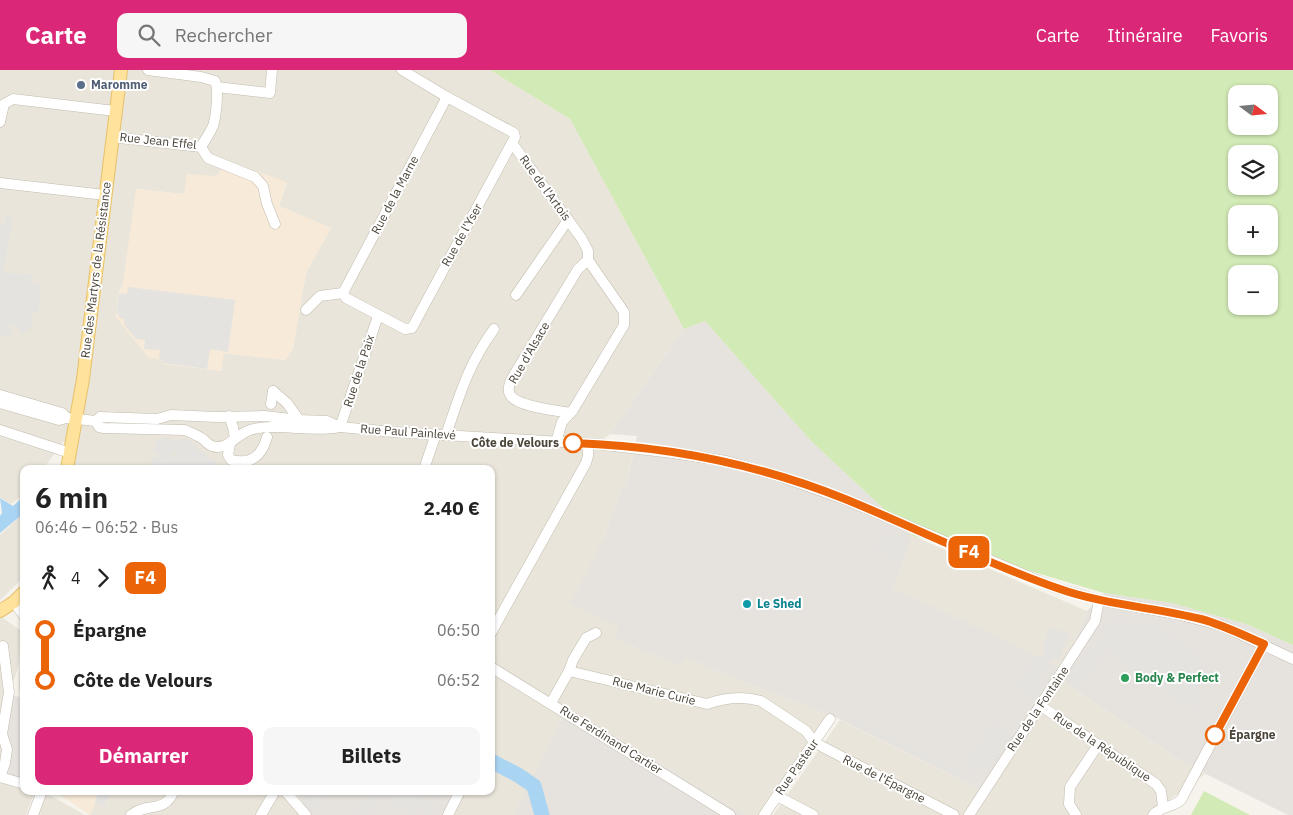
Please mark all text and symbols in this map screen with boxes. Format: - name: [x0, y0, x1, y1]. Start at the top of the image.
- search box: [117, 13, 467, 58]
- text: Carte: [25, 19, 87, 51]
- icon: search: [135, 21, 163, 49]
- text: Rechercher: [175, 23, 272, 47]
- text: Carte: [1036, 24, 1079, 47]
- text: Itinéraire: [1107, 24, 1183, 47]
- text: Favoris: [1211, 24, 1268, 47]
- place label: Maromme: [91, 77, 148, 92]
- marker: Maromme: [75, 79, 87, 91]
- north arrow: [1228, 85, 1278, 135]
- map controls: [1228, 85, 1278, 315]
- street label: Rue Jean Effel: [119, 129, 197, 152]
- button: layers: [1228, 145, 1278, 195]
- street label: Rue de l'Artois: [516, 152, 574, 224]
- street label: Rue de la Marne: [368, 153, 422, 237]
- street label: Rue des Martyrs de la Résistance: [77, 180, 114, 359]
- street label: Rue de l'Yser: [438, 200, 485, 269]
- button: +: [1228, 205, 1278, 255]
- button: −: [1228, 265, 1278, 315]
- street label: Rue d'Alsace: [505, 319, 553, 386]
- street label: Rue de la Paix: [340, 333, 377, 409]
- street label: Rue Paul Painlevé: [360, 421, 457, 442]
- marker: Côte de Velours: [563, 433, 583, 453]
- place label: Côte de Velours: [471, 435, 559, 450]
- text: 6 min: [35, 479, 108, 516]
- text: 2.40 €: [424, 496, 480, 520]
- text: 06:46 – 06:52 · Bus: [35, 517, 178, 537]
- line badge: F4: [946, 536, 992, 568]
- text: F4: [958, 540, 980, 563]
- icon: walk: [35, 564, 63, 592]
- icon: forward: [89, 564, 117, 592]
- text: F4: [135, 566, 156, 589]
- text: 4: [71, 568, 81, 588]
- place label: Le Shed: [757, 596, 802, 611]
- marker: Le Shed: [741, 598, 753, 610]
- text: Épargne: [73, 618, 147, 642]
- text: 06:50: [437, 620, 480, 640]
- street label: Rue de la Fontaine: [1003, 663, 1072, 754]
- text: Côte de Velours: [73, 668, 212, 692]
- text: 06:52: [437, 670, 480, 690]
- place label: Body & Perfect: [1135, 670, 1219, 685]
- marker: Body & Perfect: [1119, 672, 1131, 684]
- street label: Rue Marie Curie: [611, 673, 698, 708]
- street label: Rue Ferdinand Cartier: [557, 702, 666, 777]
- street label: Rue de la République: [1051, 708, 1154, 785]
- marker: Épargne: [1205, 725, 1225, 745]
- place label: Épargne: [1229, 726, 1276, 742]
- button: Démarrer: [35, 727, 253, 785]
- button: Billets: [263, 727, 480, 785]
- street label: Rue Pasteur: [772, 735, 822, 798]
- street label: Rue de l'Épargne: [840, 751, 928, 806]

